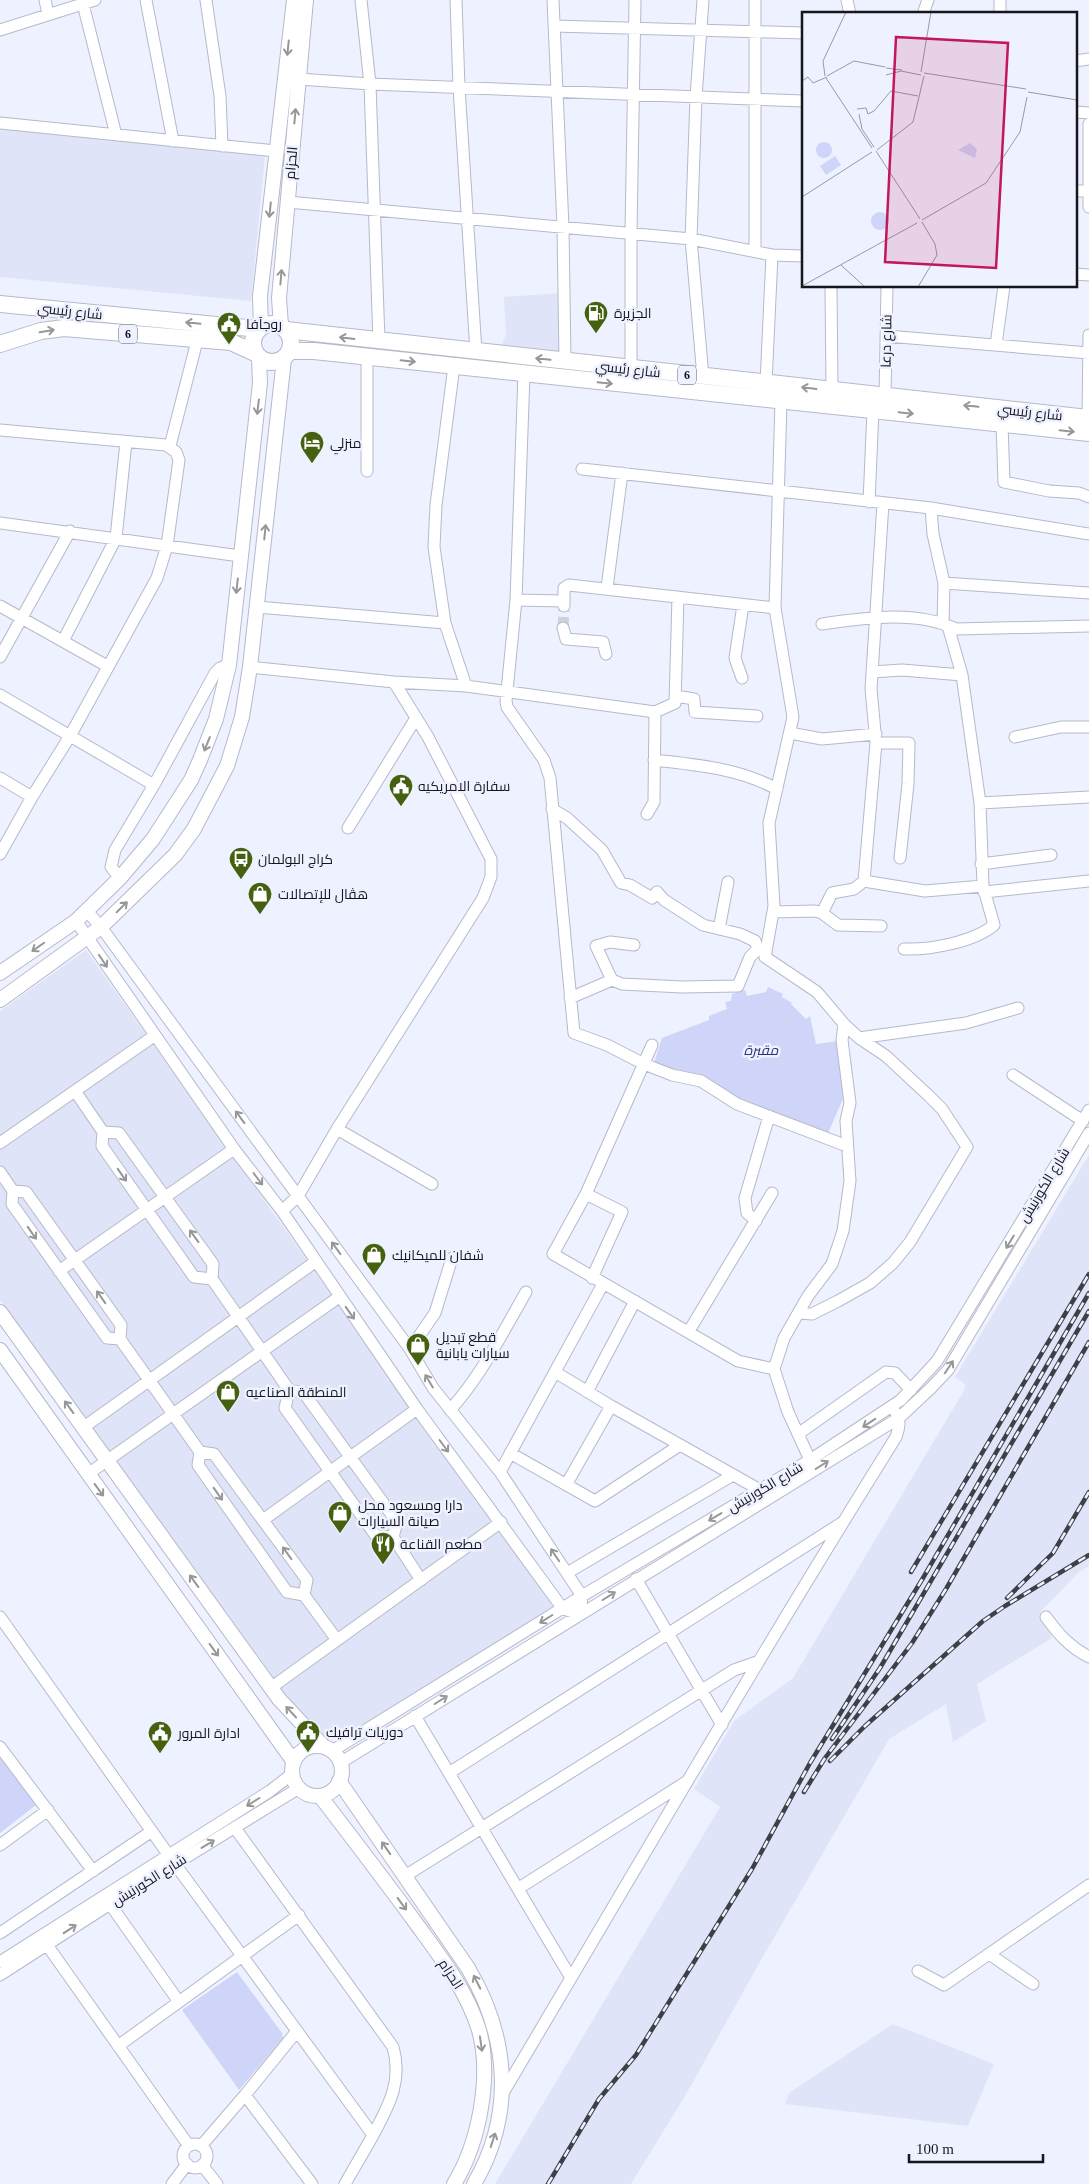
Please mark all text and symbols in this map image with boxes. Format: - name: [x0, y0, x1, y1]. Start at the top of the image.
- inset map: [802, 12, 1076, 288]
- one-way arrow: [283, 40, 293, 56]
- one-way arrow: [291, 108, 300, 124]
- street label: الحزام: [283, 146, 302, 180]
- one-way arrow: [265, 202, 275, 218]
- one-way arrow: [276, 270, 285, 286]
- fuel station icon: الجزيرة: [583, 300, 609, 334]
- street label: شارع رئيسي: [36, 301, 103, 325]
- place label: الجزيرة: [614, 306, 652, 321]
- public building icon: روجآفا: [216, 311, 242, 345]
- street label: شارع درعا: [879, 314, 895, 368]
- place label: روجآفا: [246, 317, 282, 332]
- one-way arrow: [185, 318, 201, 328]
- road number: 6: [119, 324, 137, 344]
- one-way arrow: [38, 325, 54, 335]
- one-way arrow: [339, 333, 355, 343]
- one-way arrow: [536, 355, 552, 364]
- one-way arrow: [400, 357, 416, 366]
- street label: شارع رئيسي: [594, 359, 661, 383]
- road number: 6: [678, 366, 696, 384]
- one-way arrow: [596, 378, 612, 387]
- one-way arrow: [802, 383, 818, 393]
- one-way arrow: [253, 398, 263, 414]
- one-way arrow: [963, 401, 979, 411]
- street label: شارع رئيسي: [996, 402, 1063, 426]
- one-way arrow: [897, 408, 913, 418]
- one-way arrow: [1059, 426, 1075, 436]
- hotel icon: منزلي: [299, 430, 325, 464]
- place label: منزلي: [330, 436, 362, 455]
- one-way arrow: [261, 524, 270, 540]
- one-way arrow: [233, 577, 242, 593]
- one-way arrow: [202, 736, 211, 752]
- public building icon: سفارة الامريكيه: [388, 773, 414, 807]
- place label: سفارة الامريكيه: [418, 779, 510, 794]
- bus stop icon: كراج البولمان: [228, 846, 254, 880]
- place label: كراج البولمان: [258, 852, 333, 868]
- shop icon: هڤال للإتصالات: [247, 881, 273, 915]
- place label: هڤال للإتصالات: [278, 887, 368, 903]
- one-way arrow: [116, 901, 128, 913]
- one-way arrow: [31, 942, 45, 952]
- one-way arrow: [98, 954, 108, 968]
- park label: مقبرة: [744, 1043, 779, 1059]
- one-way arrow: [235, 1110, 245, 1124]
- street label: شارع الكورنيش: [1016, 1145, 1073, 1226]
- one-way arrow: [117, 1168, 127, 1182]
- one-way arrow: [252, 1173, 263, 1186]
- one-way arrow: [27, 1226, 37, 1240]
- one-way arrow: [188, 1230, 199, 1244]
- one-way arrow: [1004, 1234, 1014, 1248]
- one-way arrow: [331, 1241, 341, 1255]
- shop icon: شفان للميكانيك: [361, 1242, 387, 1276]
- place label: شفان للميكانيك: [392, 1248, 484, 1263]
- one-way arrow: [96, 1290, 106, 1304]
- one-way arrow: [345, 1306, 355, 1320]
- place label: قطع تبديل سيارات يابانية: [436, 1330, 510, 1361]
- shop icon: قطع تبديل سيارات يابانية: [405, 1332, 431, 1366]
- one-way arrow: [944, 1360, 954, 1374]
- one-way arrow: [424, 1375, 434, 1389]
- shop icon: المنطقة الصناعيه: [215, 1379, 241, 1413]
- place label: المنطقة الصناعيه: [246, 1385, 347, 1400]
- one-way arrow: [64, 1400, 74, 1414]
- one-way arrow: [862, 1418, 876, 1428]
- one-way arrow: [439, 1439, 449, 1453]
- street label: شارع الكورنيش: [725, 1459, 806, 1516]
- one-way arrow: [814, 1459, 828, 1469]
- one-way arrow: [94, 1483, 104, 1497]
- one-way arrow: [213, 1487, 223, 1501]
- place label: دارا ومسعود محل صيانة السيارات: [358, 1498, 463, 1529]
- shop icon: دارا ومسعود محل صيانة السيارات: [327, 1500, 353, 1534]
- one-way arrow: [709, 1512, 723, 1522]
- restaurant icon: مطعم القناعة: [370, 1531, 396, 1565]
- place label: مطعم القناعة: [400, 1537, 482, 1554]
- one-way arrow: [282, 1546, 292, 1560]
- one-way arrow: [550, 1548, 561, 1562]
- one-way arrow: [189, 1575, 200, 1588]
- one-way arrow: [601, 1591, 615, 1601]
- one-way arrow: [540, 1614, 554, 1624]
- one-way arrow: [209, 1643, 219, 1657]
- one-way arrow: [434, 1695, 448, 1706]
- one-way arrow: [285, 1705, 297, 1718]
- public building icon: دوريات ترافيك: [295, 1719, 321, 1753]
- public building icon: ادارة المرور: [147, 1720, 173, 1754]
- place label: دوريات ترافيك: [326, 1725, 403, 1740]
- place label: ادارة المرور: [177, 1726, 240, 1741]
- one-way arrow: [246, 1798, 260, 1808]
- one-way arrow: [201, 1838, 215, 1848]
- one-way arrow: [381, 1841, 391, 1855]
- street label: شارع الكورنيش: [109, 1852, 190, 1910]
- one-way arrow: [397, 1897, 407, 1911]
- one-way arrow: [63, 1924, 77, 1934]
- street label: الحزام: [434, 1956, 466, 1993]
- one-way arrow: [472, 1975, 482, 1990]
- one-way arrow: [476, 2036, 486, 2052]
- one-way arrow: [489, 2132, 499, 2148]
- scale bar: [909, 2132, 1043, 2164]
- text: 100 m: [916, 2141, 954, 2157]

